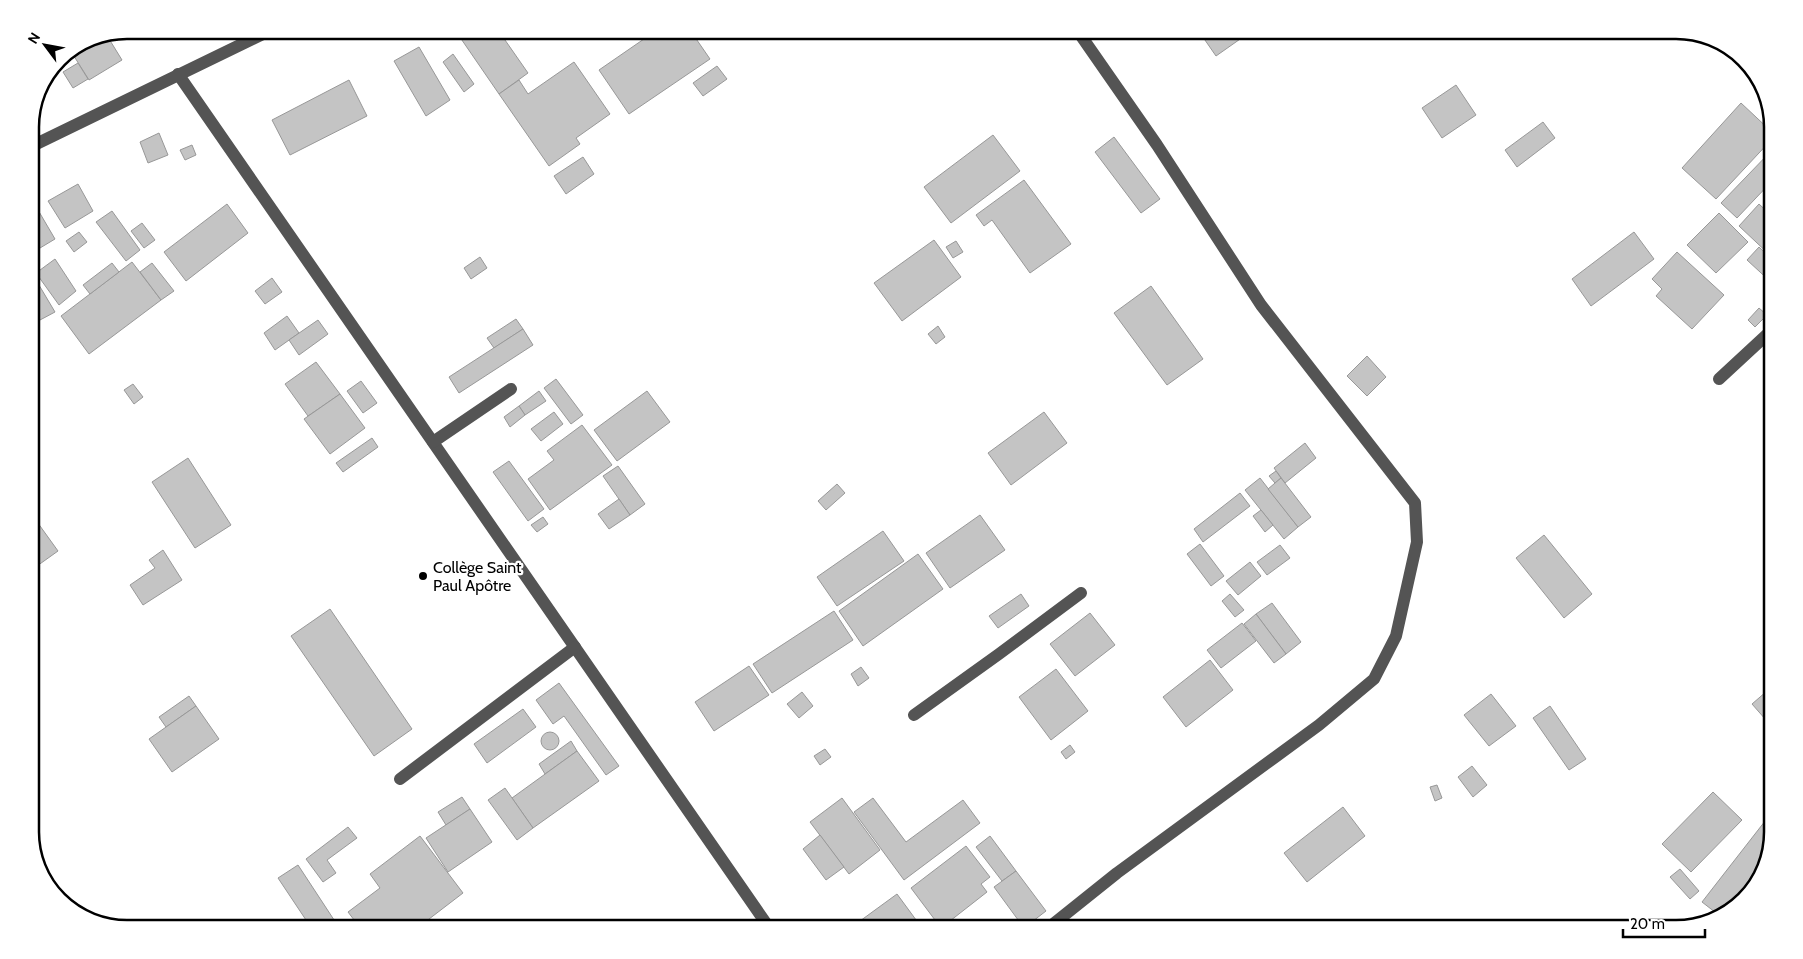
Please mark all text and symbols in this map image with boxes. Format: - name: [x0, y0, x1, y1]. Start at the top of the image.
- north arrow: [20, 20, 70, 70]
- text: N: [24, 29, 44, 47]
- place label: Collège Saint Paul Apôtre: [433, 558, 522, 595]
- marker: Collège Saint Paul Apôtre: [417, 570, 429, 582]
- scale bar: [1623, 906, 1706, 938]
- text: 20 m: [1630, 915, 1665, 933]

